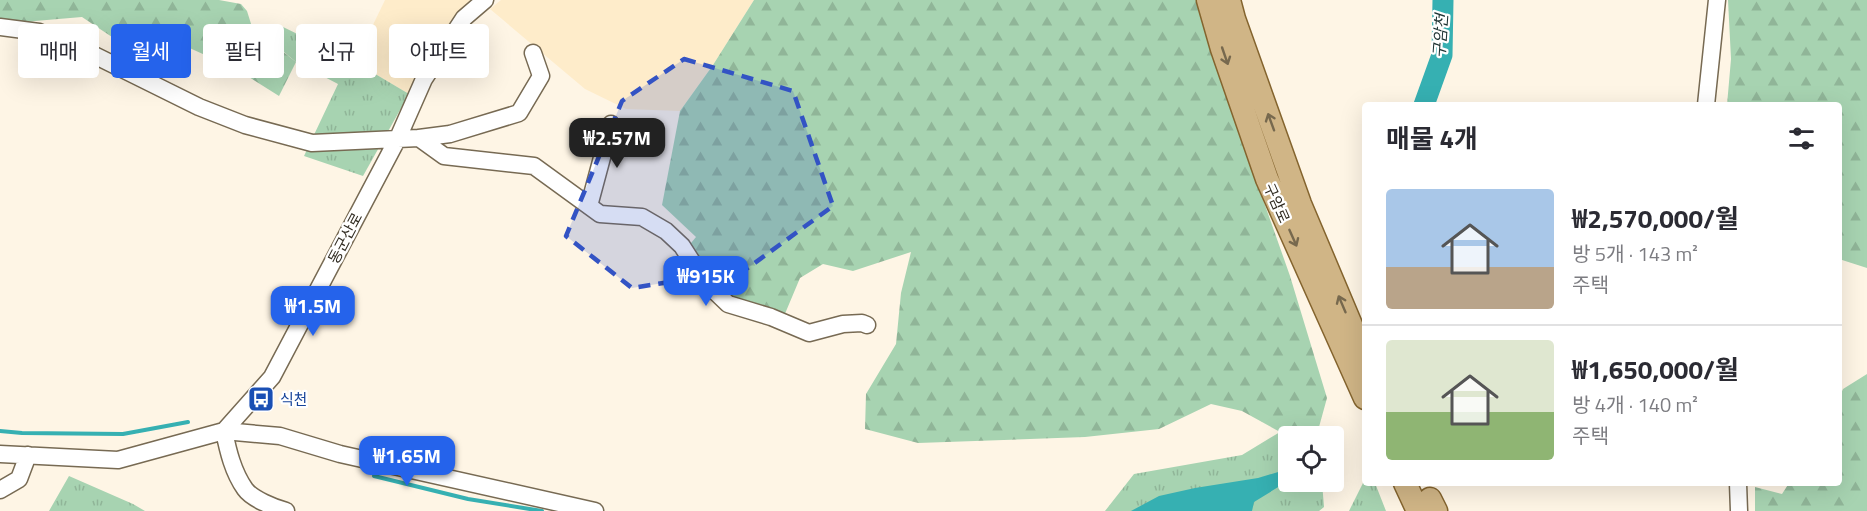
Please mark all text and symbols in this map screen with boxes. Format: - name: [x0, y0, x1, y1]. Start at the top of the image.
- water label: 구암천: [1426, 11, 1454, 59]
- chip: 매매: [18, 24, 99, 78]
- chip: 월세: [111, 24, 191, 78]
- chip: 필터: [203, 24, 284, 78]
- chip: 신규: [296, 24, 377, 78]
- chip: 아파트: [389, 24, 489, 78]
- one-way arrow: [1220, 46, 1231, 65]
- one-way arrow: [1264, 113, 1275, 132]
- pin: ₩2.57M: [568, 118, 666, 169]
- text: 매물 4개: [1386, 119, 1478, 158]
- text: ₩2.57M: [583, 122, 651, 153]
- icon: filters: [1785, 122, 1818, 155]
- street label: 구암로: [1258, 179, 1296, 227]
- text: ₩2,570,000/월: [1572, 199, 1739, 238]
- street label: 동군산로: [322, 208, 368, 268]
- icon: home: [1434, 213, 1506, 285]
- one-way arrow: [1288, 229, 1299, 247]
- text: 방 5개 · 143 m²: [1572, 238, 1698, 269]
- pin: ₩915K: [664, 256, 748, 307]
- text: ₩915K: [677, 260, 735, 291]
- text: 주택: [1572, 269, 1609, 300]
- pin: ₩1.5M: [271, 286, 355, 337]
- text: ₩1.5M: [285, 290, 341, 321]
- one-way arrow: [1336, 295, 1347, 313]
- text: ₩1,650,000/월: [1572, 350, 1739, 389]
- icon: home: [1434, 364, 1506, 436]
- bus stop icon: 식천: [246, 384, 276, 414]
- place label: 식천: [280, 388, 308, 411]
- text: 방 4개 · 140 m²: [1572, 389, 1698, 420]
- text: 주택: [1572, 420, 1609, 451]
- map controls: [1278, 426, 1344, 492]
- button: locate: [1278, 426, 1344, 492]
- pin: ₩1.65M: [358, 436, 456, 487]
- text: ₩1.65M: [373, 440, 441, 471]

